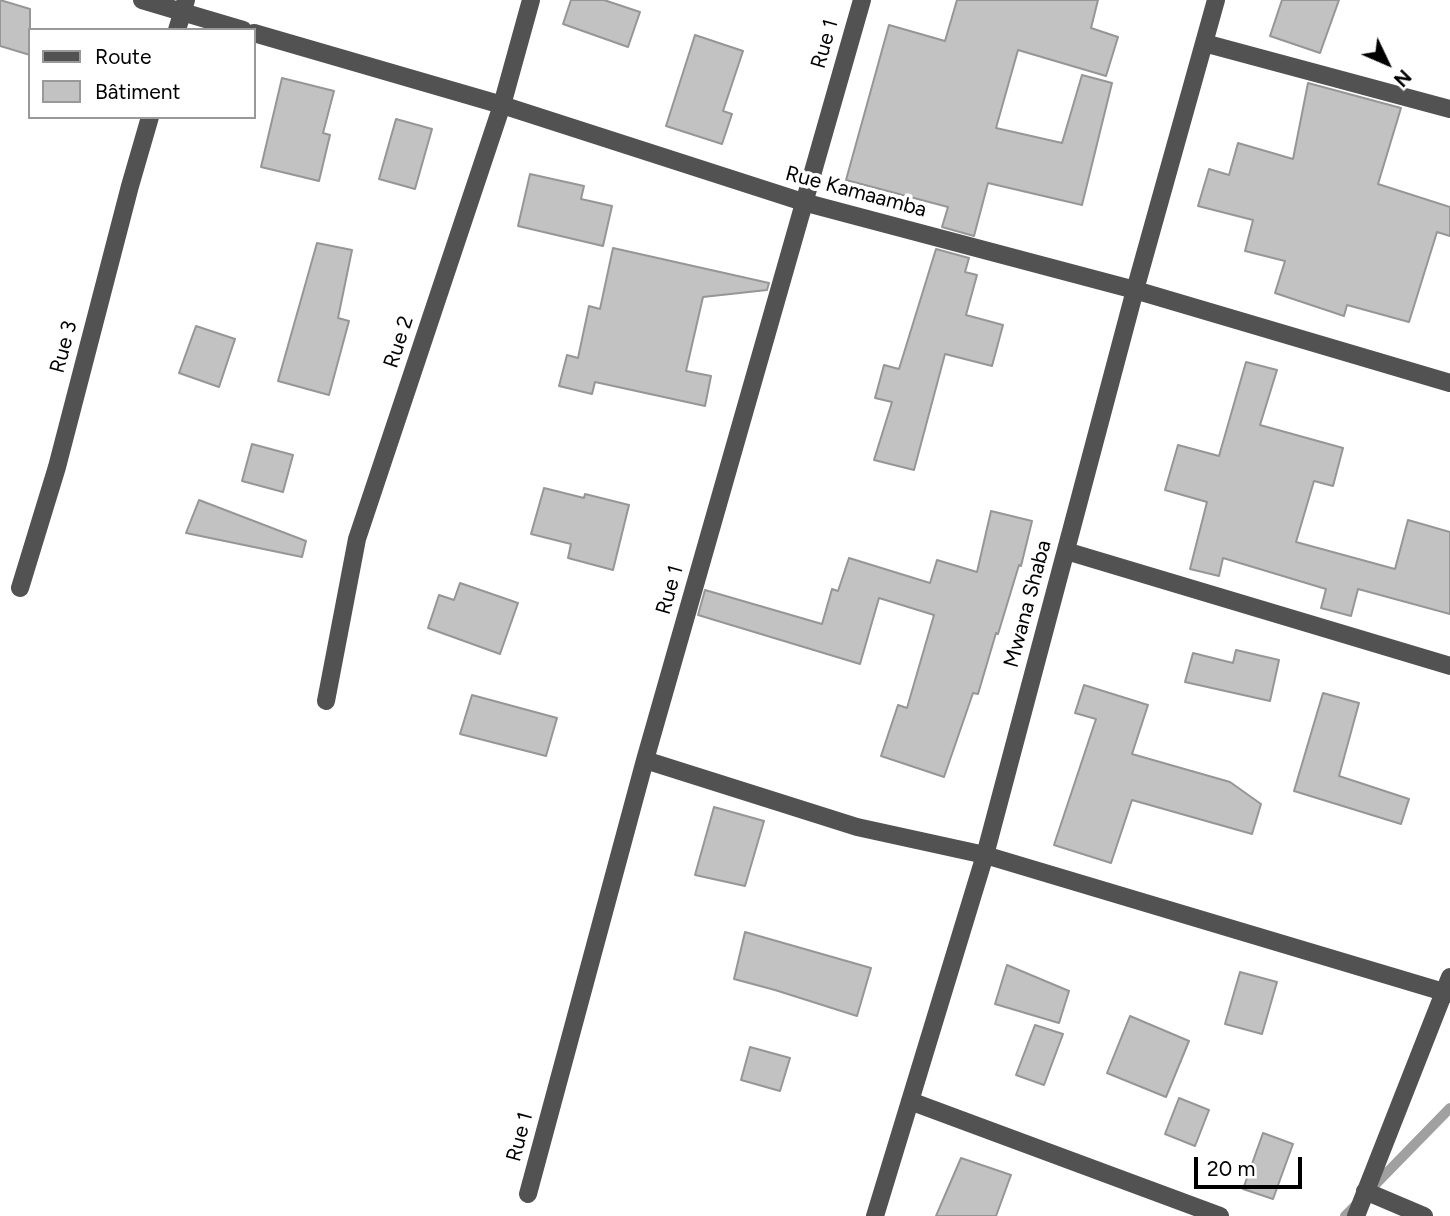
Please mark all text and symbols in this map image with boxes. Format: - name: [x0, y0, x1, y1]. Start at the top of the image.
- street label: Rue 1: [806, 16, 844, 72]
- legend: [28, 28, 256, 119]
- north arrow: [1352, 28, 1422, 98]
- text: Route: [95, 44, 151, 69]
- text: N: [1389, 65, 1416, 91]
- text: Bâtiment: [95, 79, 180, 104]
- street label: Rue Kamaamba: [783, 161, 929, 223]
- street label: Rue 2: [379, 313, 419, 371]
- street label: Rue 3: [45, 318, 83, 376]
- street label: Mwana Shaba: [999, 538, 1057, 670]
- street label: Rue 1: [651, 562, 689, 618]
- street label: Rue 1: [501, 1109, 539, 1165]
- scale bar: [1198, 1142, 1306, 1186]
- text: 20 m: [1207, 1156, 1255, 1181]

